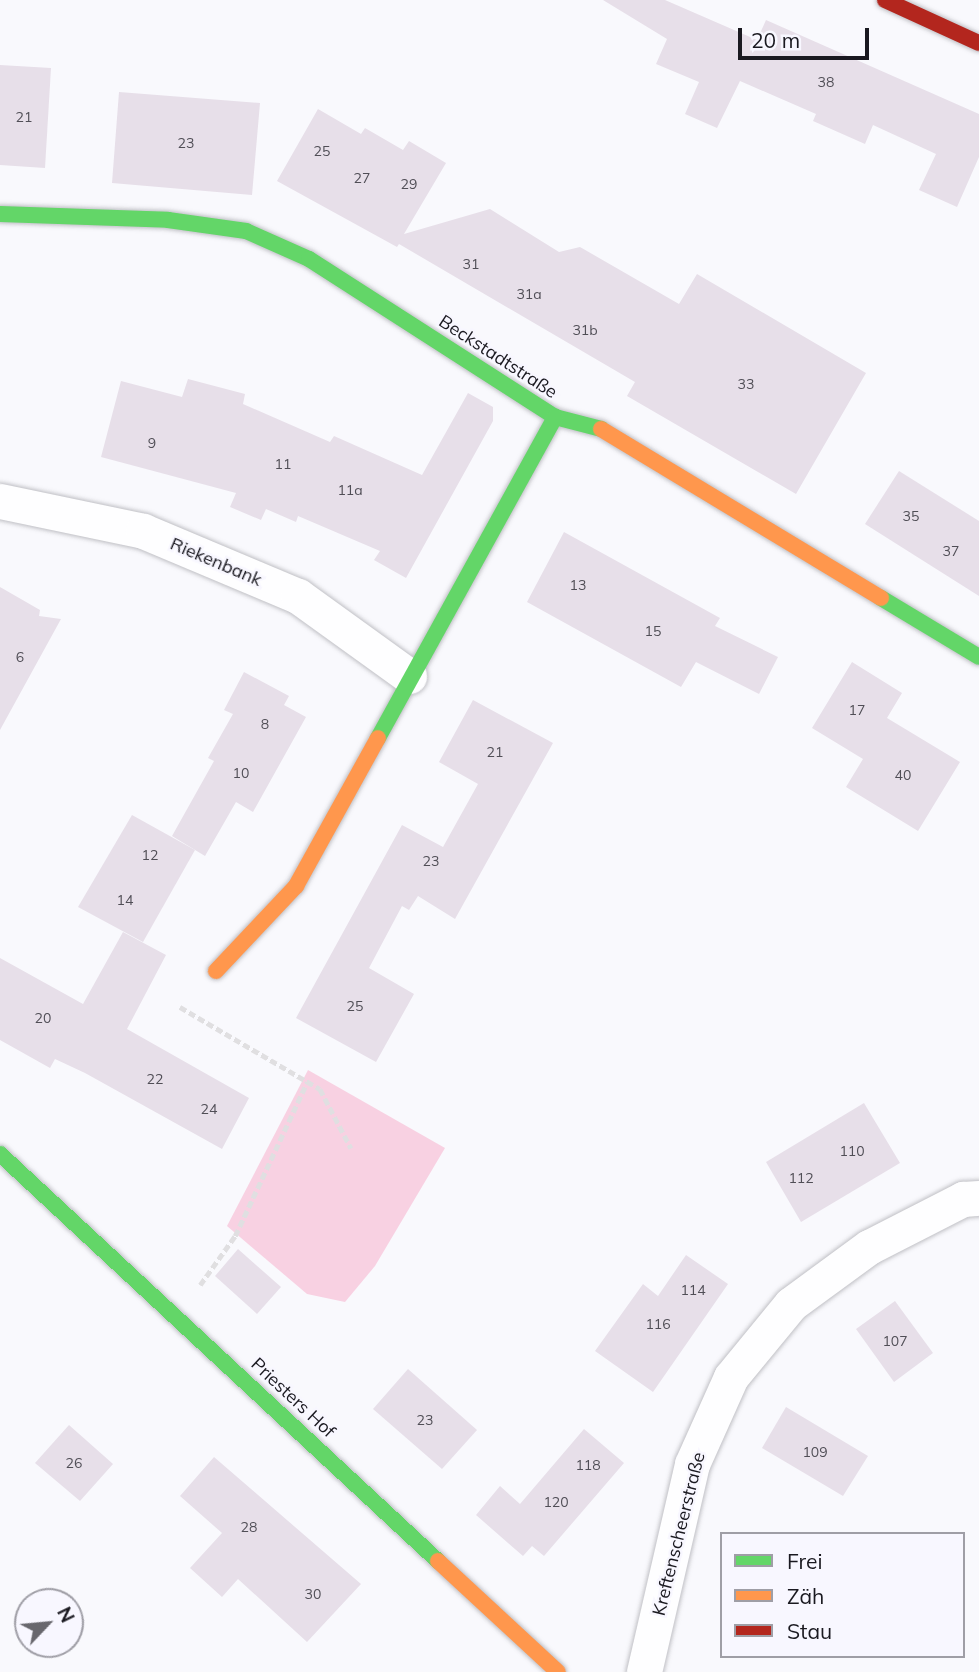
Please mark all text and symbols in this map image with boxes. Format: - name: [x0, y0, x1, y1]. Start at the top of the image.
- scale bar: [741, 14, 872, 58]
- text: 20 m: [751, 27, 800, 53]
- house number: 38: [818, 74, 834, 90]
- house number: 21: [16, 109, 32, 125]
- house number: 23: [178, 135, 194, 151]
- house number: 25: [314, 143, 330, 159]
- house number: 27: [354, 170, 370, 186]
- house number: 29: [401, 176, 417, 192]
- house number: 31: [463, 256, 479, 272]
- house number: 31a: [516, 286, 542, 302]
- street label: Beckstadtstraße: [435, 311, 561, 403]
- house number: 31b: [572, 322, 598, 338]
- house number: 33: [738, 376, 754, 392]
- house number: 9: [148, 435, 156, 451]
- house number: 11: [275, 456, 291, 472]
- house number: 11a: [337, 482, 363, 498]
- house number: 35: [903, 508, 919, 524]
- street label: Riekenbank: [167, 533, 265, 591]
- house number: 37: [943, 543, 959, 559]
- house number: 13: [570, 577, 586, 593]
- house number: 15: [645, 623, 661, 639]
- house number: 6: [16, 649, 24, 665]
- house number: 17: [849, 702, 865, 718]
- house number: 8: [261, 716, 269, 732]
- house number: 21: [487, 744, 503, 760]
- house number: 10: [233, 765, 249, 781]
- house number: 40: [895, 767, 911, 783]
- house number: 12: [142, 847, 158, 863]
- house number: 23: [423, 853, 439, 869]
- house number: 14: [117, 892, 133, 908]
- house number: 25: [347, 998, 363, 1014]
- house number: 20: [35, 1010, 51, 1026]
- house number: 22: [147, 1071, 163, 1087]
- house number: 24: [201, 1101, 217, 1117]
- house number: 110: [839, 1143, 865, 1159]
- house number: 112: [788, 1170, 814, 1186]
- house number: 114: [680, 1282, 706, 1298]
- house number: 116: [645, 1316, 671, 1332]
- house number: 107: [882, 1333, 908, 1349]
- street label: Priesters Hof: [246, 1354, 340, 1442]
- house number: 23: [417, 1412, 433, 1428]
- house number: 109: [802, 1444, 828, 1460]
- street label: Kreftenscheerstraße: [648, 1450, 710, 1618]
- house number: 26: [66, 1455, 82, 1471]
- house number: 118: [575, 1457, 601, 1473]
- house number: 120: [543, 1494, 569, 1510]
- house number: 28: [241, 1519, 257, 1535]
- legend: [720, 1532, 965, 1658]
- text: Frei: [787, 1548, 823, 1574]
- text: Zäh: [787, 1583, 824, 1609]
- house number: 30: [305, 1586, 321, 1602]
- north arrow: [14, 1588, 84, 1658]
- text: N: [52, 1603, 80, 1626]
- text: Stau: [787, 1618, 832, 1644]

